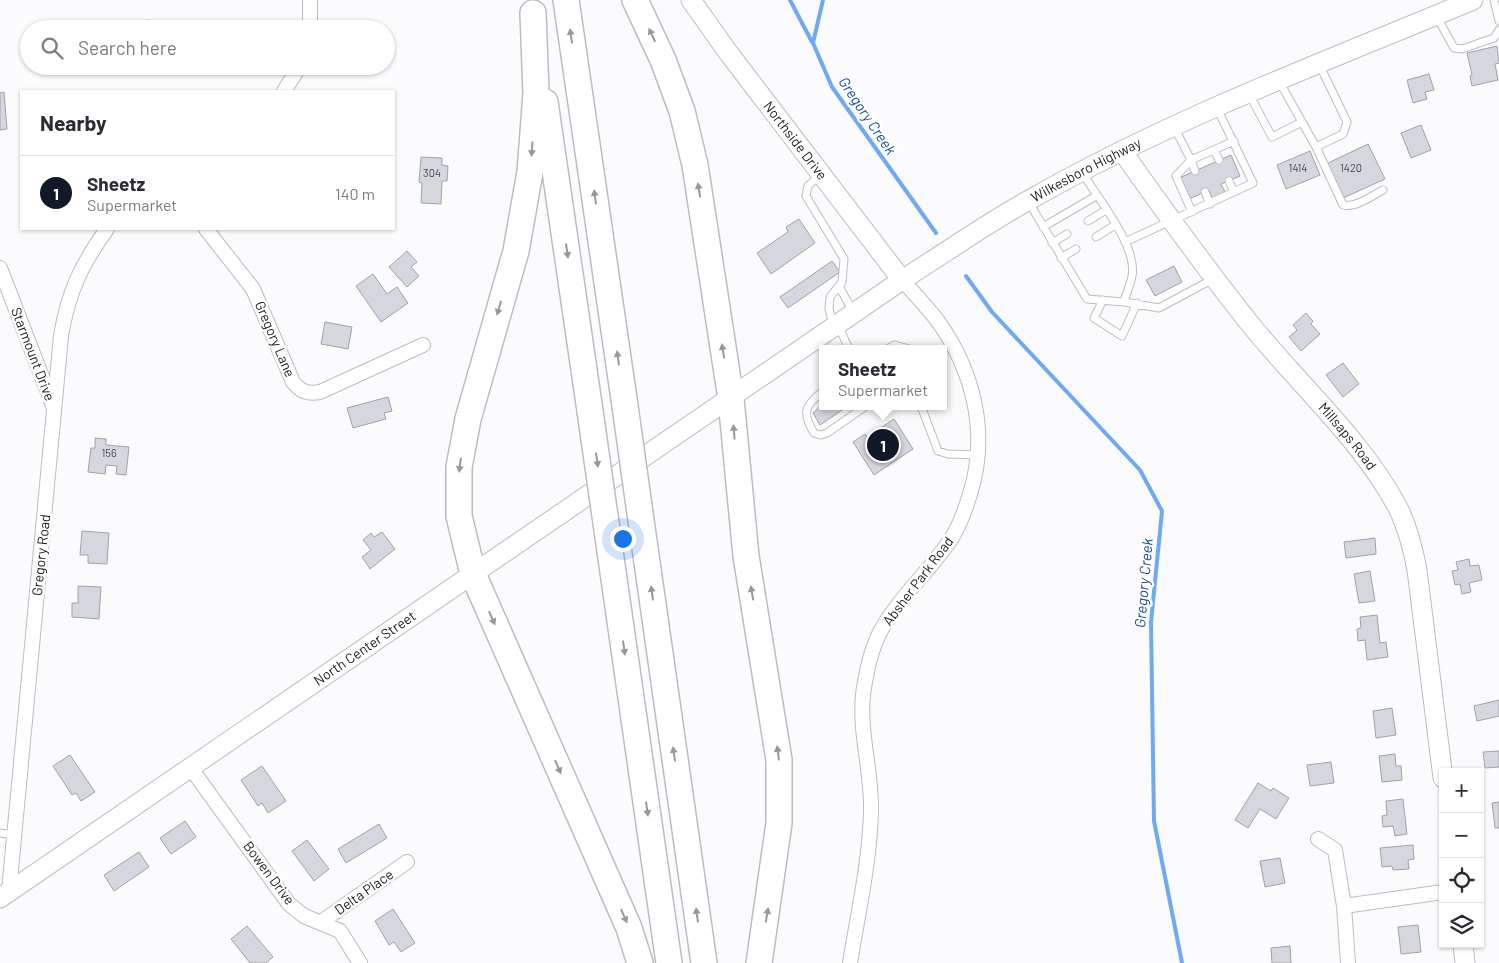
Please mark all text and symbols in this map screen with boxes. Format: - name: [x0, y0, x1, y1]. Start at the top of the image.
- search box: [20, 20, 395, 75]
- one-way arrow: [567, 28, 575, 44]
- one-way arrow: [647, 28, 655, 42]
- icon: search: [38, 34, 66, 62]
- text: Search here: [78, 36, 177, 59]
- water label: Gregory Creek: [835, 73, 901, 158]
- street label: Northside Drive: [760, 97, 831, 183]
- text: Nearby: [40, 110, 106, 135]
- street label: Wilkesboro Highway: [1028, 134, 1144, 205]
- one-way arrow: [527, 141, 535, 157]
- house number: 1414: [1289, 161, 1307, 174]
- house number: 1420: [1340, 161, 1362, 174]
- house number: 304: [423, 166, 441, 179]
- text: Sheetz: [87, 172, 145, 195]
- one-way arrow: [694, 182, 702, 198]
- text: 1: [53, 184, 59, 203]
- text: 140 m: [335, 184, 375, 203]
- one-way arrow: [590, 188, 598, 204]
- text: Supermarket: [87, 195, 177, 214]
- one-way arrow: [563, 244, 571, 260]
- street label: Gregory Lane: [252, 298, 299, 379]
- one-way arrow: [495, 300, 503, 315]
- street label: Starmount Drive: [8, 305, 59, 403]
- one-way arrow: [719, 342, 727, 358]
- popup: [819, 345, 947, 410]
- one-way arrow: [614, 349, 622, 365]
- text: Sheetz: [838, 357, 896, 380]
- text: Supermarket: [838, 380, 928, 399]
- street label: Millsaps Road: [1315, 399, 1381, 473]
- one-way arrow: [730, 423, 738, 439]
- pin: 1: [867, 426, 899, 464]
- house number: 156: [101, 446, 117, 459]
- one-way arrow: [593, 452, 601, 468]
- one-way arrow: [456, 457, 464, 473]
- street label: Gregory Road: [28, 513, 53, 597]
- your location: [610, 526, 636, 552]
- street label: Absher Park Road: [879, 533, 957, 629]
- water label: Gregory Creek: [1130, 537, 1156, 628]
- one-way arrow: [647, 585, 655, 601]
- one-way arrow: [748, 585, 756, 601]
- street label: North Center Street: [310, 607, 419, 689]
- one-way arrow: [489, 611, 497, 625]
- one-way arrow: [620, 640, 628, 656]
- one-way arrow: [774, 745, 782, 761]
- one-way arrow: [670, 746, 678, 762]
- one-way arrow: [554, 760, 562, 774]
- map controls: [1439, 768, 1484, 948]
- button: +: [1439, 768, 1484, 813]
- one-way arrow: [643, 801, 651, 817]
- button: −: [1439, 813, 1484, 858]
- street label: Bowen Drive: [240, 838, 299, 908]
- button: locate: [1439, 858, 1484, 903]
- street label: Delta Place: [331, 865, 396, 918]
- button: layers: [1439, 903, 1484, 948]
- one-way arrow: [693, 906, 701, 922]
- one-way arrow: [763, 907, 771, 923]
- one-way arrow: [620, 908, 628, 923]

